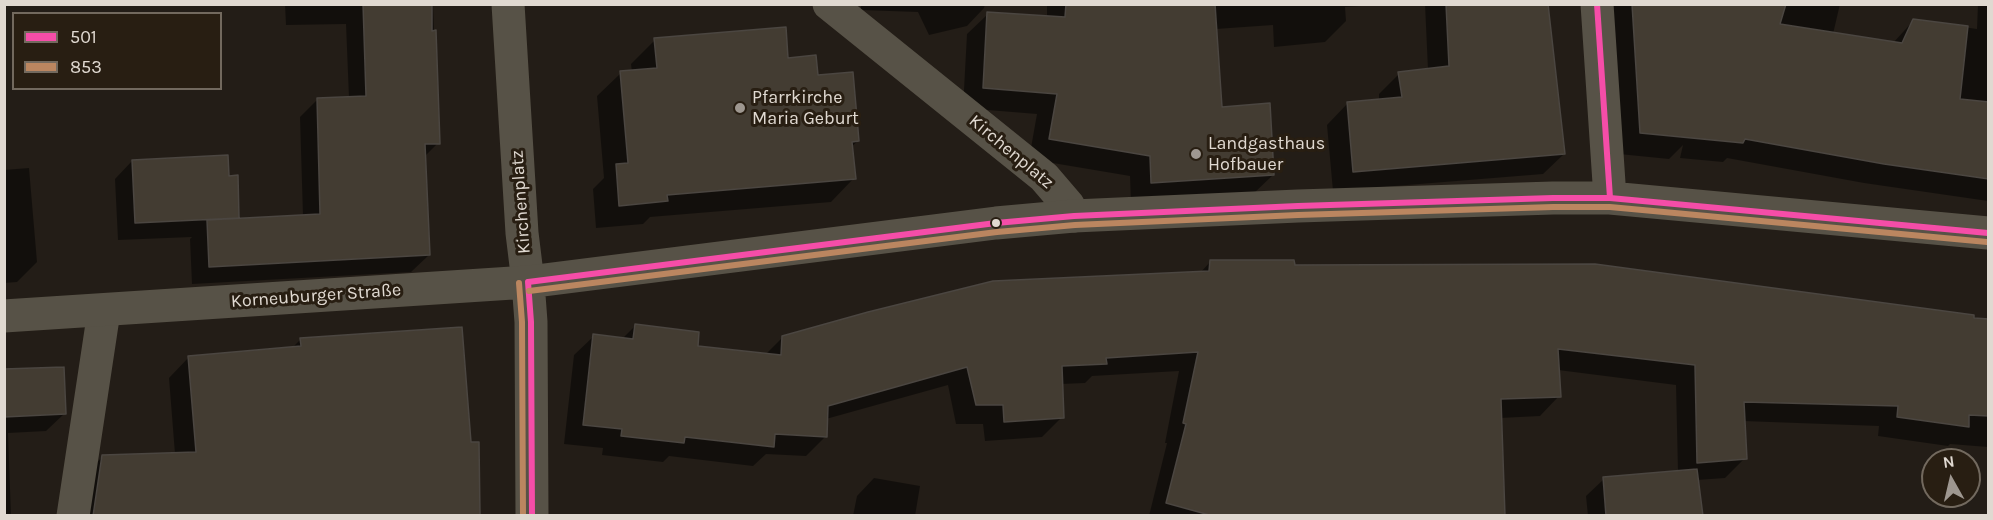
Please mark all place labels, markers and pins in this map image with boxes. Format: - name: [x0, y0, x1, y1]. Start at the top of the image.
- place label: Pfarrkirche Maria Geburt: [752, 87, 859, 130]
- marker: Pfarrkirche Maria Geburt: [733, 101, 747, 115]
- place label: Landgasthaus Hofbauer: [1208, 133, 1325, 176]
- marker: Landgasthaus Hofbauer: [1189, 147, 1203, 161]
- unlabelled marker: [990, 217, 1002, 229]

